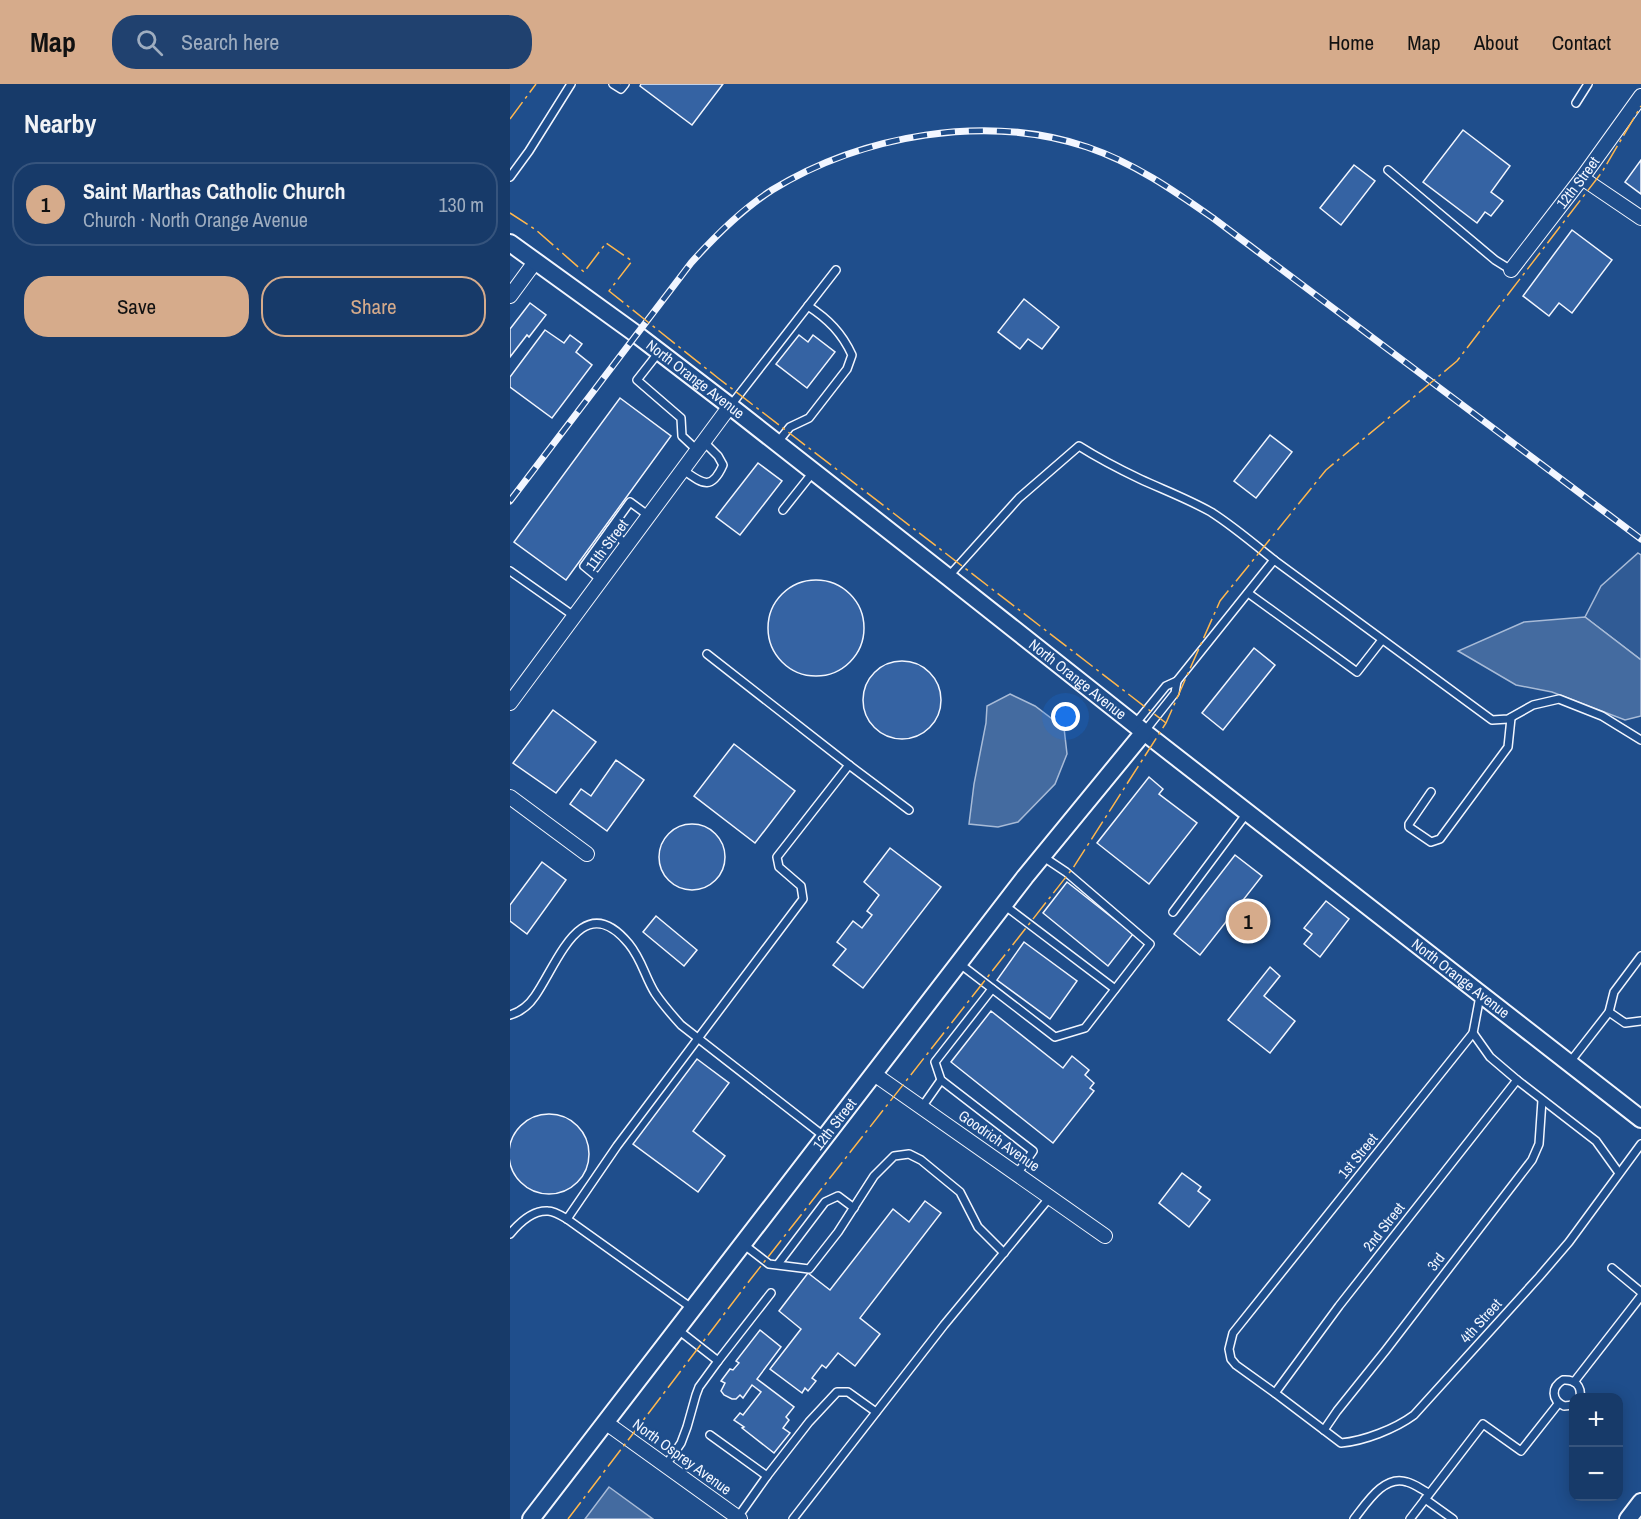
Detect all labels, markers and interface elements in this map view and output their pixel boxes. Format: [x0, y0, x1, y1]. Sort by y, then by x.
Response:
search box [112, 15, 532, 69]
text: Map [30, 23, 76, 61]
icon: search [133, 26, 166, 59]
text: Search here [181, 27, 279, 57]
text: Home [1328, 28, 1374, 57]
text: Map [1407, 28, 1441, 57]
text: About [1474, 28, 1519, 57]
text: Contact [1552, 28, 1611, 57]
text: Nearby [24, 106, 96, 141]
street label: 12th Street [1551, 152, 1604, 213]
text: Saint Marthas Catholic Church [83, 176, 346, 206]
text: 1 [41, 191, 50, 218]
text: 130 m [438, 191, 484, 218]
text: Church · North Orange Avenue [83, 206, 308, 233]
button: Save [24, 276, 249, 337]
button: Share [261, 276, 486, 337]
street label: North Orange Avenue [642, 334, 749, 424]
street label: 11th Street [580, 514, 633, 575]
street label: North Orange Avenue [1025, 634, 1131, 724]
your location [1051, 702, 1080, 731]
pin: 1 [1228, 898, 1268, 944]
street label: North Orange Avenue [1408, 933, 1514, 1023]
street label: 12th Street [808, 1093, 861, 1154]
street label: Goodrich Avenue [954, 1105, 1044, 1176]
street label: 1st Street [1333, 1128, 1383, 1183]
street label: 2nd Street [1358, 1197, 1410, 1256]
street label: 3rd [1422, 1248, 1449, 1275]
street label: 4th Street [1455, 1293, 1507, 1348]
map controls [1569, 1393, 1623, 1501]
button: + [1569, 1393, 1623, 1447]
street label: North Osprey Avenue [629, 1414, 736, 1500]
button: − [1569, 1447, 1623, 1501]

